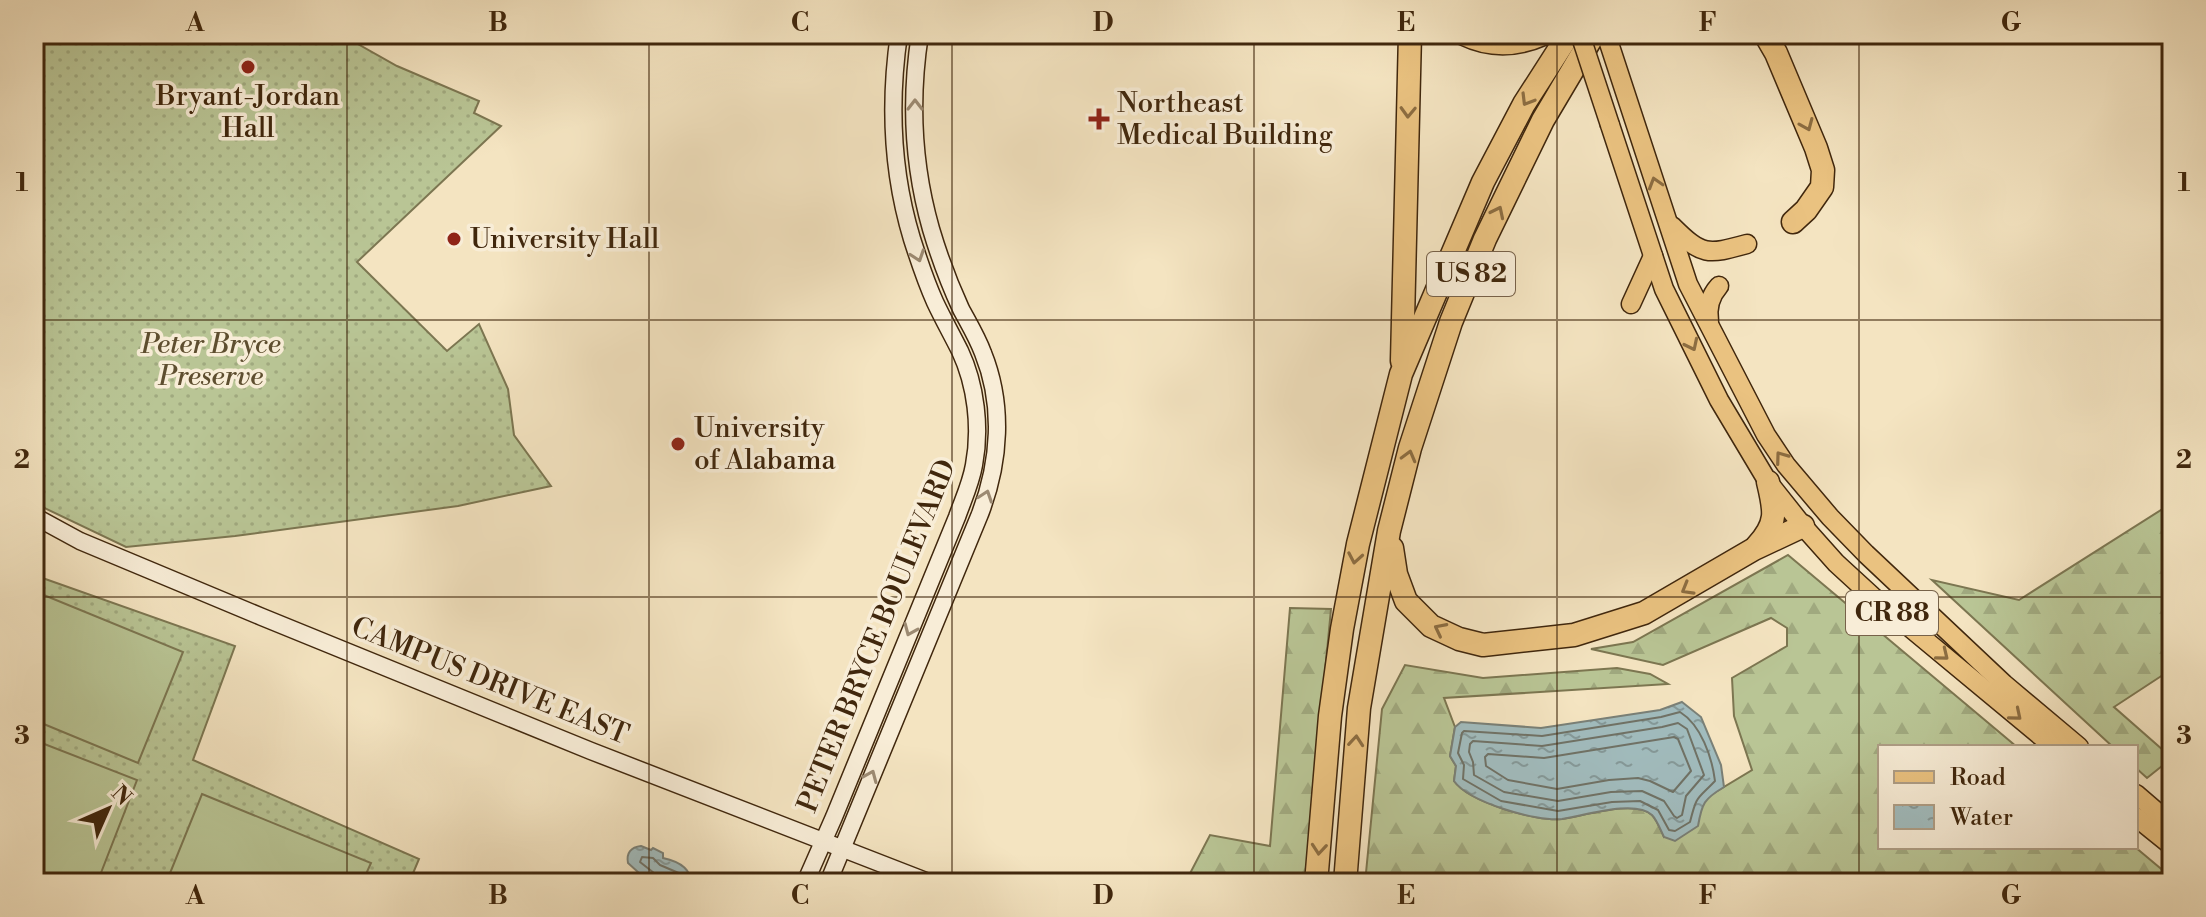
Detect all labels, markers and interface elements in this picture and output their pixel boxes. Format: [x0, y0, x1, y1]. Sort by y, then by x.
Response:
text: A [185, 7, 205, 39]
text: B [488, 7, 508, 39]
text: C [791, 7, 809, 39]
text: D [1093, 7, 1113, 39]
text: E [1397, 7, 1415, 39]
text: F [1699, 7, 1717, 39]
text: G [2001, 7, 2022, 39]
marker: Bryant-Jordan Hall [239, 58, 257, 76]
place label: Bryant-Jordan Hall [155, 79, 340, 146]
place label: Northeast Medical Building [1117, 86, 1333, 153]
one-way arrow [1521, 91, 1536, 106]
one-way arrow [906, 98, 924, 111]
one-way arrow [1400, 106, 1417, 119]
marker: Northeast Medical Building [1088, 108, 1110, 130]
one-way arrow [1797, 117, 1813, 131]
text: 1 [16, 167, 29, 199]
text: 1 [2178, 167, 2191, 199]
one-way arrow [1648, 177, 1664, 190]
one-way arrow [1488, 206, 1504, 221]
place label: University Hall [470, 222, 659, 257]
marker: University Hall [445, 230, 463, 248]
one-way arrow [909, 249, 925, 263]
road number: US 82 [1427, 252, 1515, 296]
park label: Peter Bryce Preserve [140, 327, 281, 394]
one-way arrow [1682, 336, 1697, 351]
place label: University of Alabama [694, 411, 837, 478]
marker: University of Alabama [669, 435, 687, 453]
text: 2 [14, 444, 30, 476]
text: 2 [2176, 444, 2192, 476]
one-way arrow [1399, 449, 1416, 463]
one-way arrow [1776, 451, 1791, 465]
street label: PETER BRYCE BOULEVARD [790, 454, 964, 818]
one-way arrow [977, 490, 993, 504]
one-way arrow [1348, 551, 1365, 565]
one-way arrow [1681, 579, 1695, 595]
road number: CR 88 [1846, 591, 1938, 635]
street label: CAMPUS DRIVE EAST [346, 609, 634, 753]
one-way arrow [903, 622, 919, 636]
one-way arrow [1434, 624, 1448, 639]
one-way arrow [1934, 645, 1949, 659]
one-way arrow [2007, 705, 2021, 720]
text: 3 [14, 720, 30, 752]
text: 3 [2176, 720, 2192, 752]
one-way arrow [1347, 734, 1364, 747]
legend [1878, 745, 2138, 849]
text: Road [1950, 763, 2006, 793]
north arrow [68, 769, 148, 849]
one-way arrow [862, 770, 878, 784]
text: N [105, 780, 137, 812]
text: Water [1949, 803, 2013, 833]
one-way arrow [1311, 843, 1328, 856]
text: A [185, 880, 205, 912]
text: B [488, 880, 508, 912]
text: C [791, 880, 809, 912]
text: D [1093, 880, 1113, 912]
text: E [1397, 880, 1415, 912]
text: F [1699, 880, 1717, 912]
text: G [2001, 880, 2022, 912]

